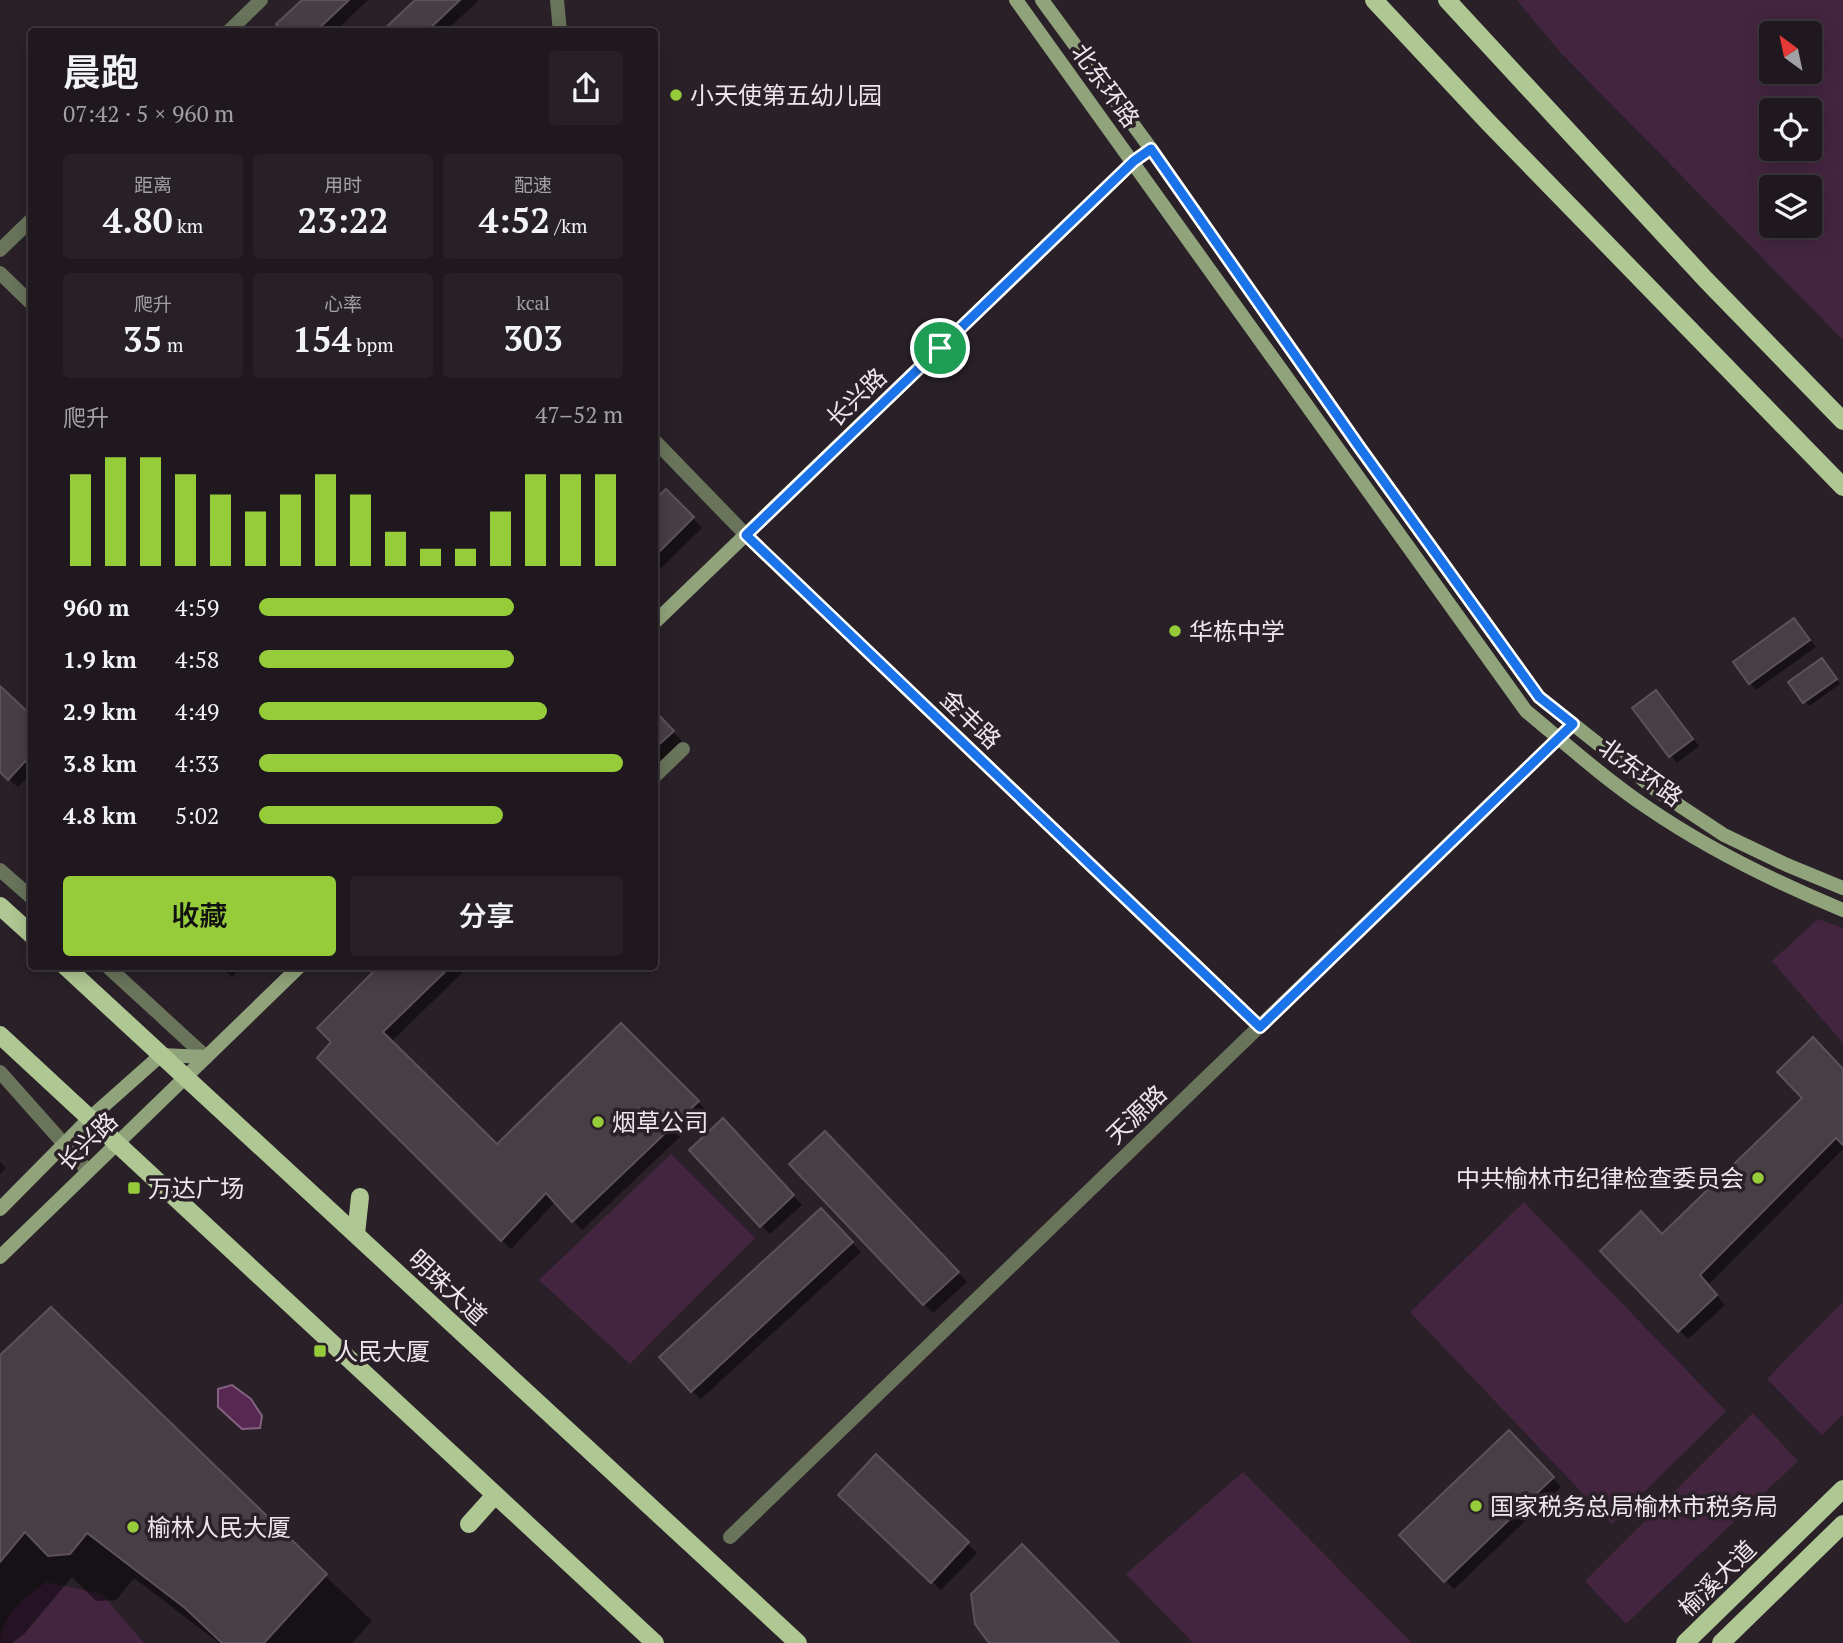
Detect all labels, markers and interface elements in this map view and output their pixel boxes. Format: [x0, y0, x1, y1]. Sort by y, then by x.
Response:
north arrow [1759, 21, 1822, 84]
map controls [1759, 21, 1822, 238]
street label: 北东环路 [1065, 37, 1147, 133]
text: 晨跑 [63, 47, 139, 97]
button: share [549, 51, 623, 125]
place label: 小天使第五幼儿园 [690, 79, 882, 111]
marker: 小天使第五幼儿园 [668, 87, 684, 103]
text: 07:42 · 5 × 960 m [63, 98, 234, 129]
button: locate [1759, 98, 1822, 161]
text: 距离 [134, 172, 172, 197]
text: 用时 [324, 172, 362, 197]
text: 配速 [514, 172, 552, 197]
button: layers [1759, 175, 1822, 238]
text: 4.80 [103, 197, 172, 243]
text: 23:22 [297, 197, 389, 243]
text: 4:52 [479, 197, 550, 243]
text: km [172, 213, 203, 238]
text: /km [550, 213, 587, 238]
text: kcal [516, 290, 550, 315]
text: 爬升 [134, 291, 172, 316]
text: 心率 [324, 291, 362, 316]
text: 303 [503, 315, 563, 361]
text: 35 [123, 316, 162, 362]
text: 154 [292, 316, 352, 362]
pin [910, 318, 970, 378]
icon: arrive [921, 329, 959, 367]
text: m [162, 332, 183, 357]
text: bpm [352, 332, 394, 357]
street label: 长兴路 [819, 360, 893, 434]
text: 47–52 m [535, 399, 623, 430]
text: 爬升 [63, 402, 109, 433]
text: 960 m [63, 592, 129, 623]
text: 4:59 [175, 592, 219, 623]
place label: 华栋中学 [1189, 615, 1285, 647]
marker: 华栋中学 [1167, 623, 1183, 639]
text: 1.9 km [63, 644, 137, 675]
text: 4:58 [175, 644, 219, 675]
street label: 金丰路 [934, 682, 1008, 756]
text: 2.9 km [63, 696, 137, 727]
text: 4:49 [175, 696, 219, 727]
street label: 北东环路 [1593, 731, 1689, 813]
text: 3.8 km [63, 748, 137, 779]
text: 4:33 [175, 748, 219, 779]
text: 4.8 km [63, 800, 137, 831]
text: 5:02 [175, 800, 219, 831]
button: 收藏 [63, 876, 336, 956]
button: 分享 [350, 876, 623, 956]
street label: 天源路 [1099, 1077, 1173, 1151]
street label: 长兴路 [50, 1104, 124, 1178]
place label: 烟草公司 [612, 1106, 708, 1138]
marker: 烟草公司 [590, 1114, 606, 1130]
place label: 中共榆林市纪律检查委员会 [1456, 1162, 1744, 1194]
marker: 中共榆林市纪律检查委员会 [1750, 1170, 1766, 1186]
place label: 万达广场 [148, 1172, 244, 1204]
marker: 万达广场 [126, 1180, 142, 1196]
street label: 明珠大道 [402, 1243, 494, 1331]
place label: 人民大厦 [334, 1335, 430, 1367]
marker: 人民大厦 [312, 1343, 328, 1359]
place label: 国家税务总局榆林市税务局 [1490, 1490, 1778, 1522]
marker: 国家税务总局榆林市税务局 [1468, 1498, 1484, 1514]
place label: 榆林人民大厦 [147, 1511, 291, 1543]
marker: 榆林人民大厦 [125, 1519, 141, 1535]
street label: 榆溪大道 [1671, 1533, 1763, 1623]

